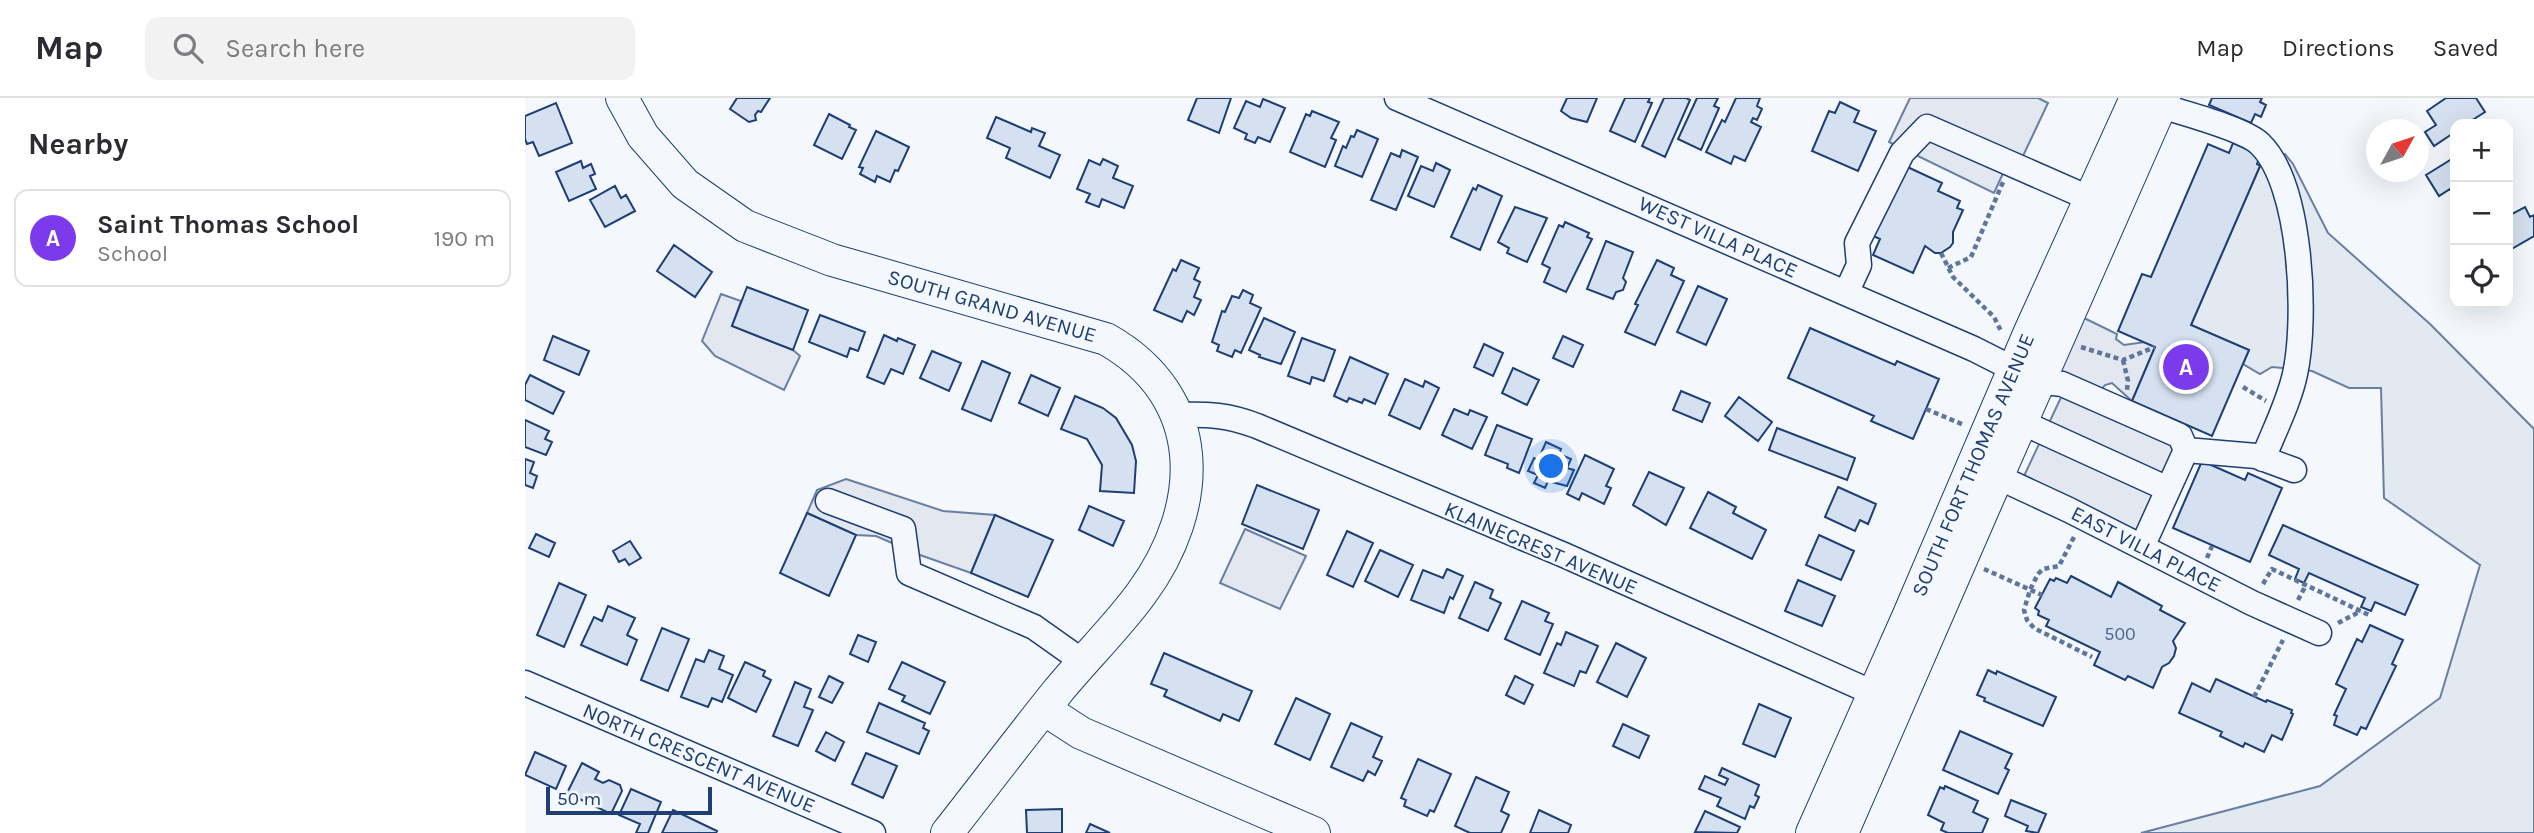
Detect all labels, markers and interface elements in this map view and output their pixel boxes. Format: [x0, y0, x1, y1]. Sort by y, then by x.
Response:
search box [145, 17, 635, 80]
text: Map [35, 29, 103, 67]
icon: search [169, 29, 207, 67]
text: Search here [225, 33, 365, 64]
text: Map [2196, 34, 2244, 62]
text: Directions [2282, 34, 2395, 62]
text: Saved [2433, 34, 2499, 62]
north arrow [2366, 119, 2429, 182]
map controls [2450, 119, 2513, 308]
button: + [2450, 119, 2513, 182]
text: Nearby [28, 126, 128, 162]
button: − [2450, 182, 2513, 245]
street label: WEST VILLA PLACE [1635, 191, 1801, 283]
text: Saint Thomas School [97, 209, 359, 240]
text: A [46, 225, 60, 252]
text: 190 m [433, 225, 495, 252]
text: School [97, 240, 168, 267]
button: locate [2450, 245, 2513, 308]
street label: SOUTH GRAND AVENUE [885, 265, 1099, 347]
street label: SOUTH FORT THOMAS AVENUE [1907, 330, 2039, 600]
pin: A [2163, 341, 2209, 393]
your location [1534, 449, 1568, 483]
street label: KLAINECREST AVENUE [1441, 496, 1641, 600]
street label: EAST VILLA PLACE [2067, 501, 2225, 597]
house number: 500 [2104, 623, 2136, 645]
street label: NORTH CRESCENT AVENUE [579, 698, 819, 818]
scale bar [546, 784, 712, 816]
text: 50 m [557, 788, 601, 810]

